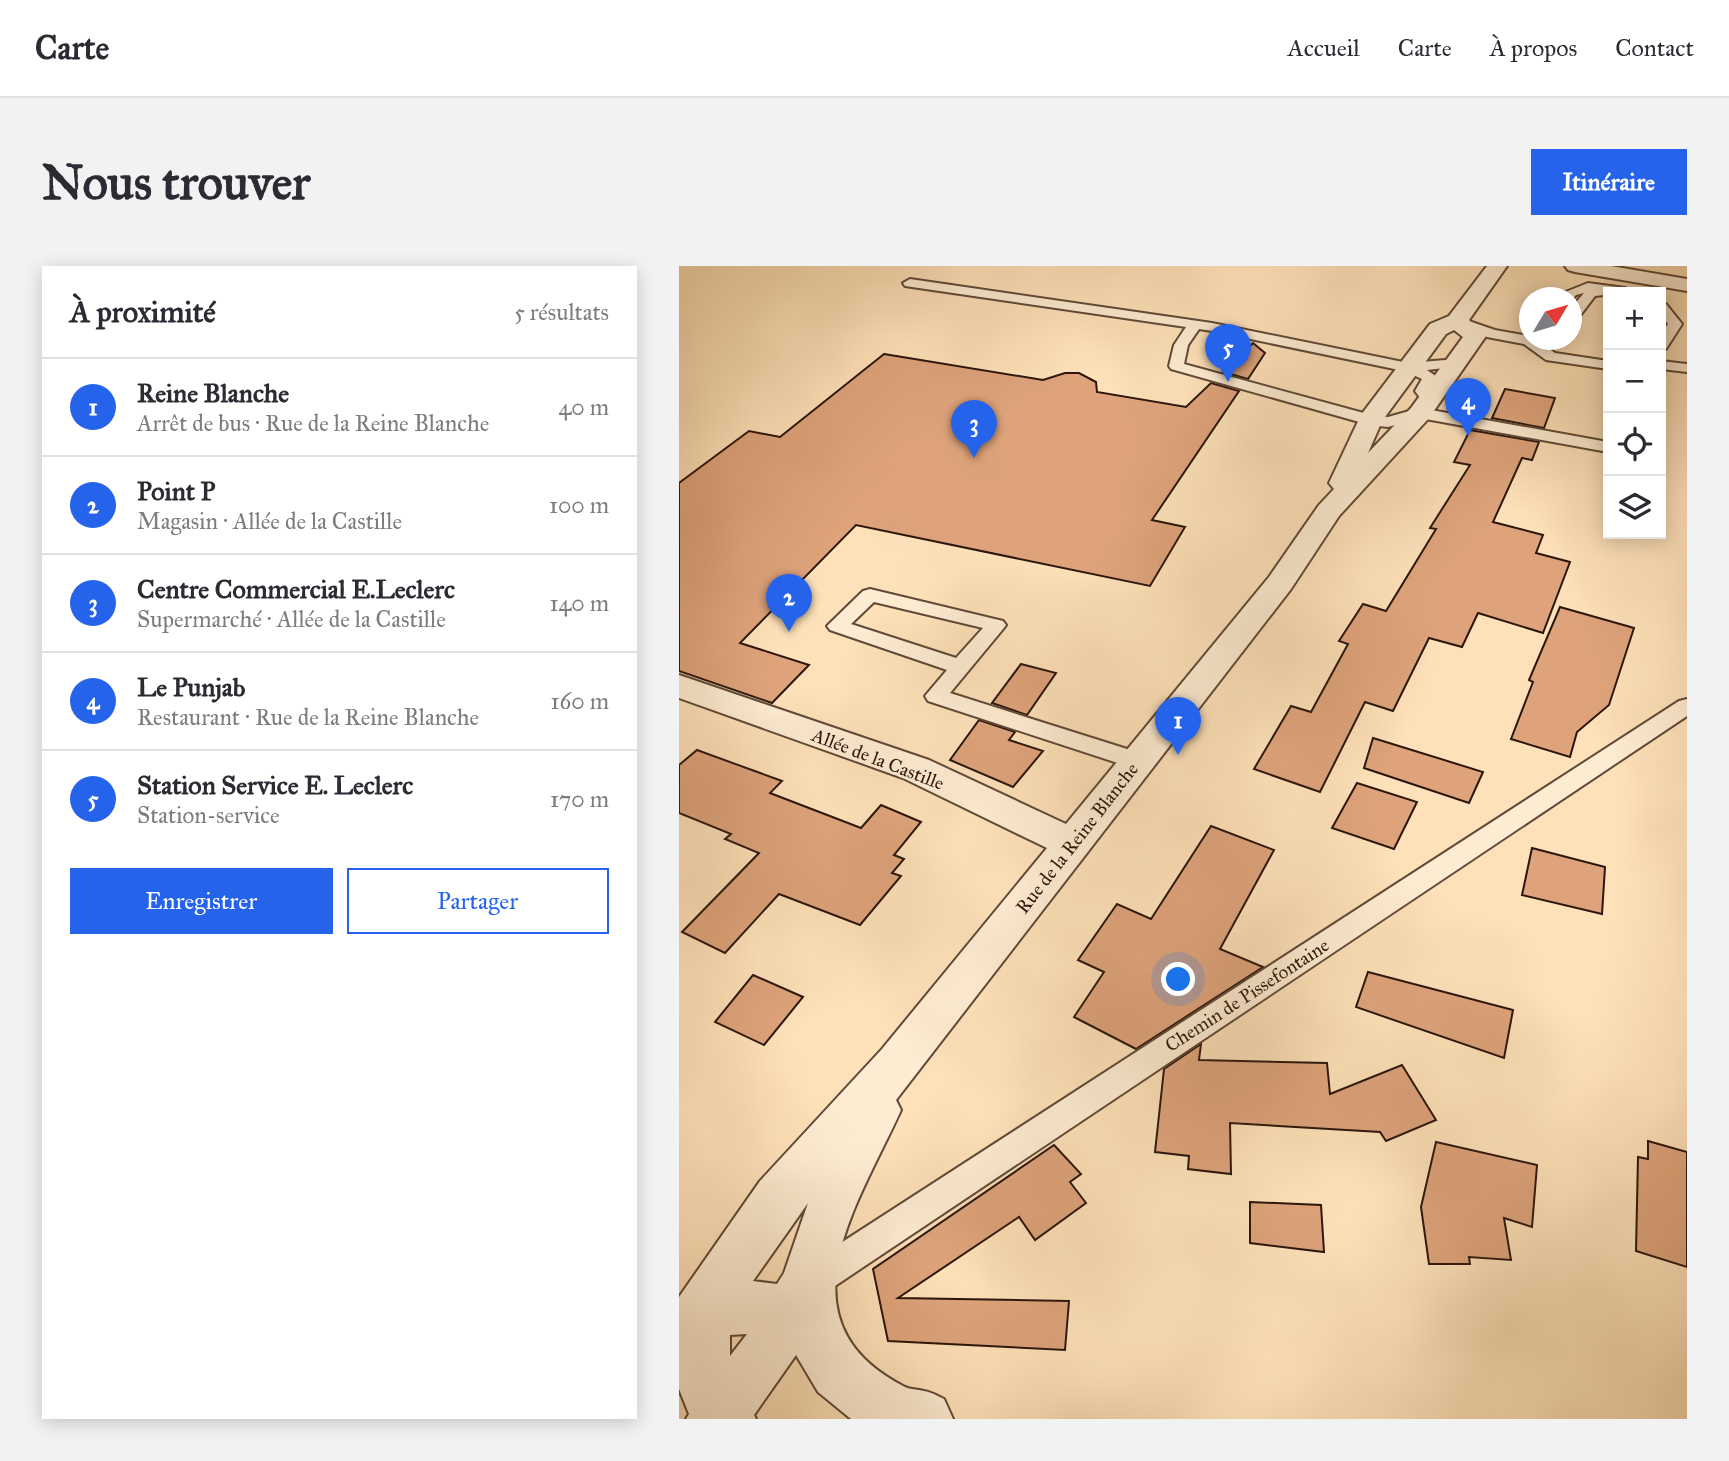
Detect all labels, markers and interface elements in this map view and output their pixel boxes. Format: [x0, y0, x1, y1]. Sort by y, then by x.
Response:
text: Carte [35, 28, 109, 68]
text: Accueil [1288, 33, 1360, 63]
text: Carte [1398, 33, 1452, 63]
text: À propos [1490, 33, 1577, 63]
text: Contact [1615, 33, 1694, 63]
button: Itinéraire [1531, 149, 1687, 215]
text: Nous trouver [42, 153, 310, 212]
north arrow [1519, 287, 1582, 350]
map controls [1603, 287, 1666, 539]
button: + [1603, 287, 1666, 350]
text: À proximité [70, 294, 216, 330]
text: 5 résultats [514, 298, 609, 326]
pin: 5 [1205, 324, 1251, 382]
button: − [1603, 350, 1666, 413]
text: Reine Blanche [137, 377, 289, 409]
pin: 4 [1445, 378, 1491, 436]
text: 1 [88, 393, 98, 421]
text: 40 m [559, 393, 609, 421]
pin: 3 [951, 400, 997, 458]
text: Arrêt de bus · Rue de la Reine Blanche [137, 409, 489, 437]
button: locate [1603, 413, 1666, 476]
text: Point P [137, 475, 215, 507]
button: layers [1603, 476, 1666, 539]
text: 2 [87, 491, 99, 519]
text: 100 m [549, 491, 609, 519]
text: Magasin · Allée de la Castille [137, 507, 402, 535]
text: Centre Commercial E.Leclerc [137, 573, 455, 605]
pin: 2 [766, 574, 812, 632]
text: 3 [88, 589, 98, 617]
text: 140 m [549, 589, 609, 617]
text: Supermarché · Allée de la Castille [137, 605, 446, 633]
text: Le Punjab [137, 671, 245, 703]
text: 4 [87, 687, 99, 715]
text: 160 m [551, 687, 609, 715]
pin: 1 [1155, 697, 1201, 755]
text: Restaurant · Rue de la Reine Blanche [137, 703, 479, 731]
street label: Allée de la Castille [808, 723, 947, 795]
street label: Rue de la Reine Blanche [1011, 758, 1143, 918]
text: Station Service E. Leclerc [137, 769, 413, 801]
text: 5 [88, 785, 98, 813]
text: 170 m [550, 785, 609, 813]
text: Station-service [137, 801, 280, 829]
button: Enregistrer [70, 868, 333, 934]
button: Partager [347, 868, 609, 934]
street label: Chemin de Pissefontaine [1161, 933, 1333, 1057]
your location [1161, 962, 1195, 996]

